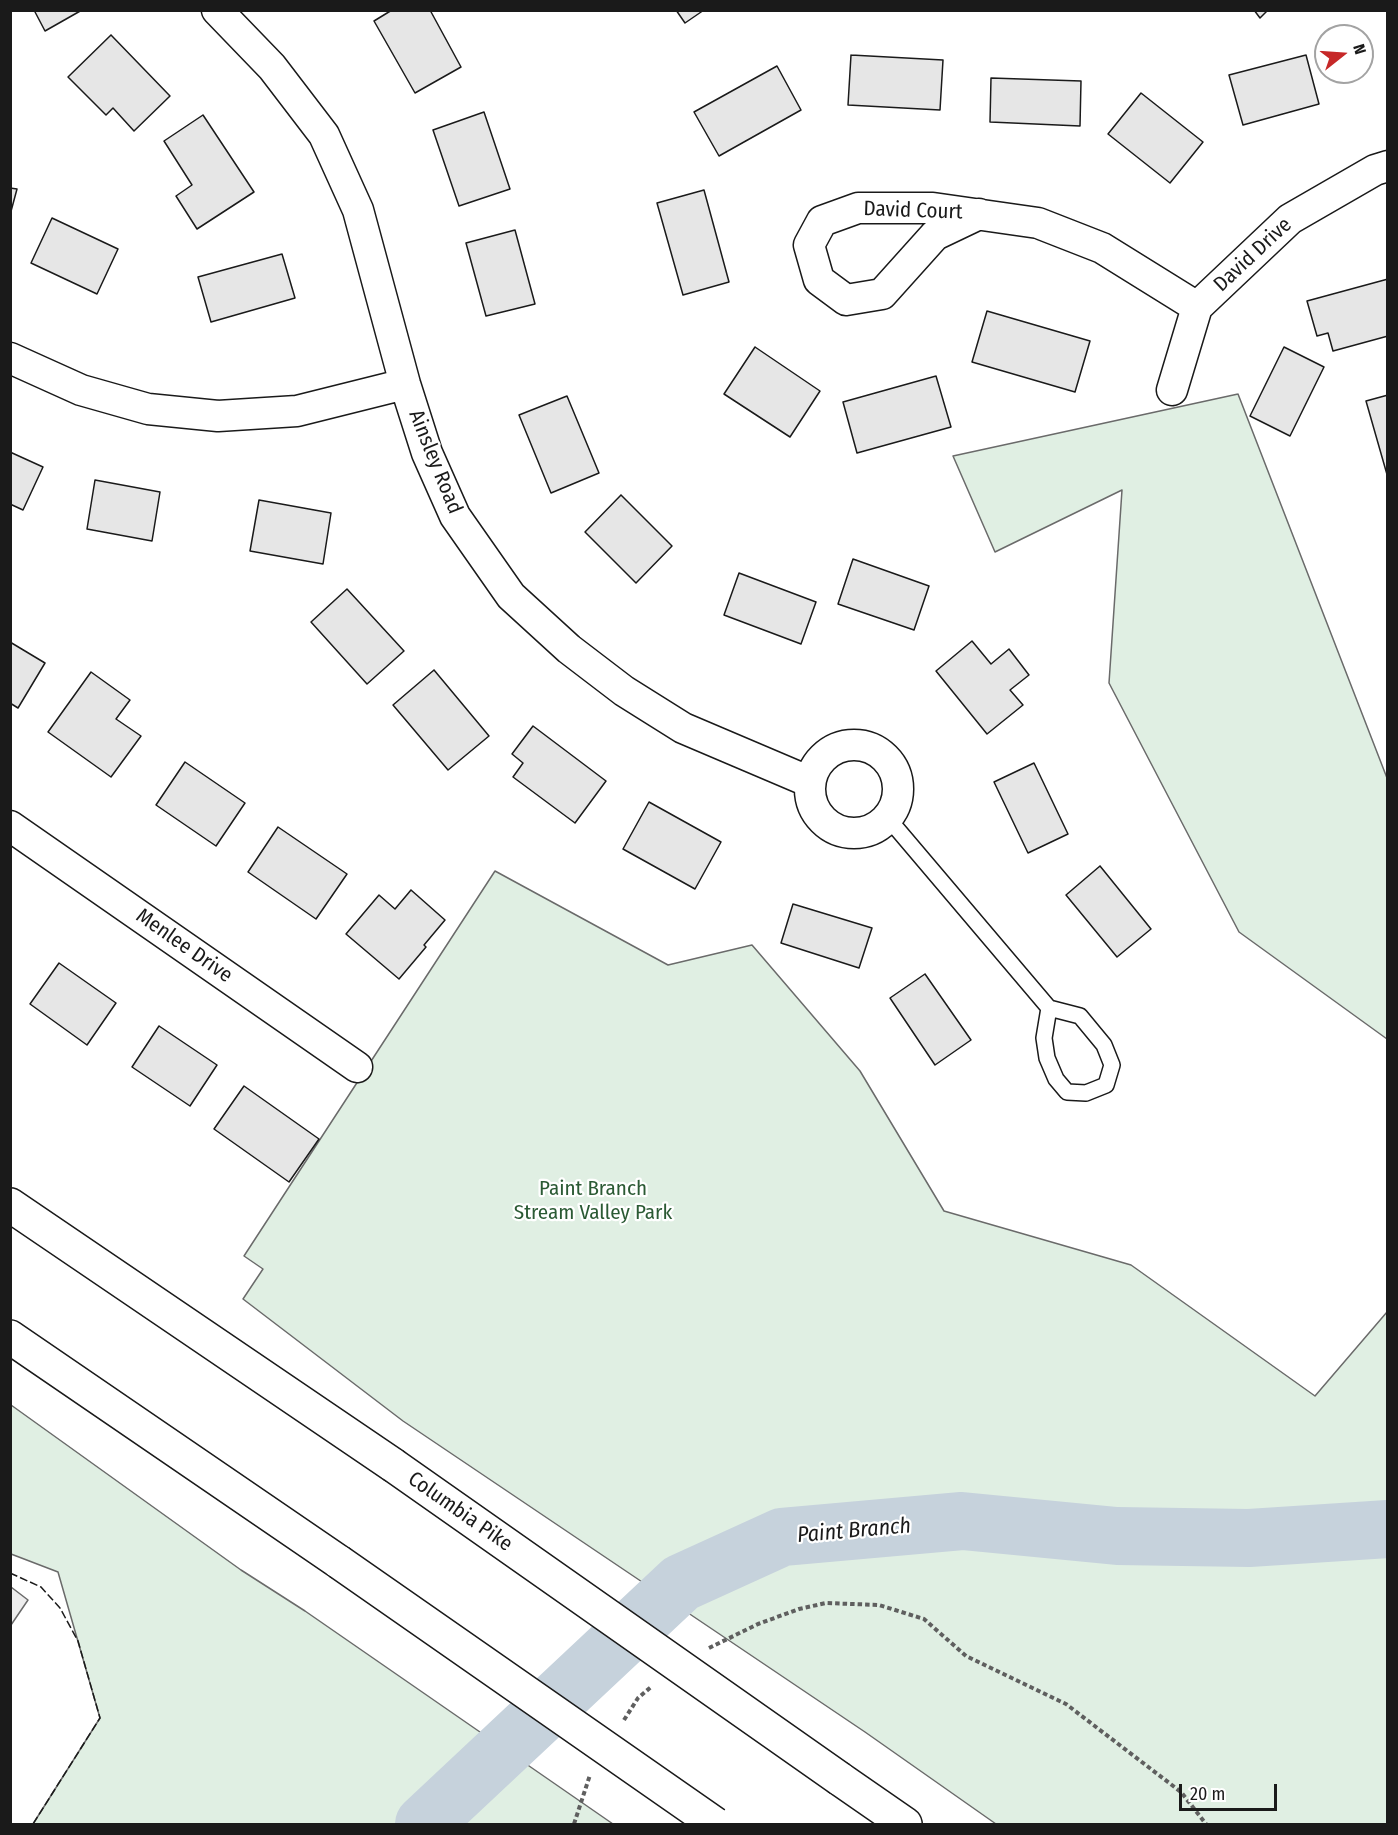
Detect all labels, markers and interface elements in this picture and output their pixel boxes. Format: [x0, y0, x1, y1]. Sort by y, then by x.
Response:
north arrow [1314, 24, 1374, 84]
text: N [1349, 42, 1370, 57]
street label: David Court [863, 197, 963, 225]
street label: David Drive [1209, 213, 1297, 297]
street label: Ainsley Road [403, 406, 467, 518]
street label: Menlee Drive [131, 904, 237, 988]
park label: Paint Branch Stream Valley Park [514, 1176, 672, 1226]
street label: Columbia Pike [403, 1467, 517, 1557]
water label: Paint Branch [796, 1513, 912, 1549]
scale bar [1182, 1772, 1280, 1810]
text: 20 m [1190, 1783, 1225, 1805]

